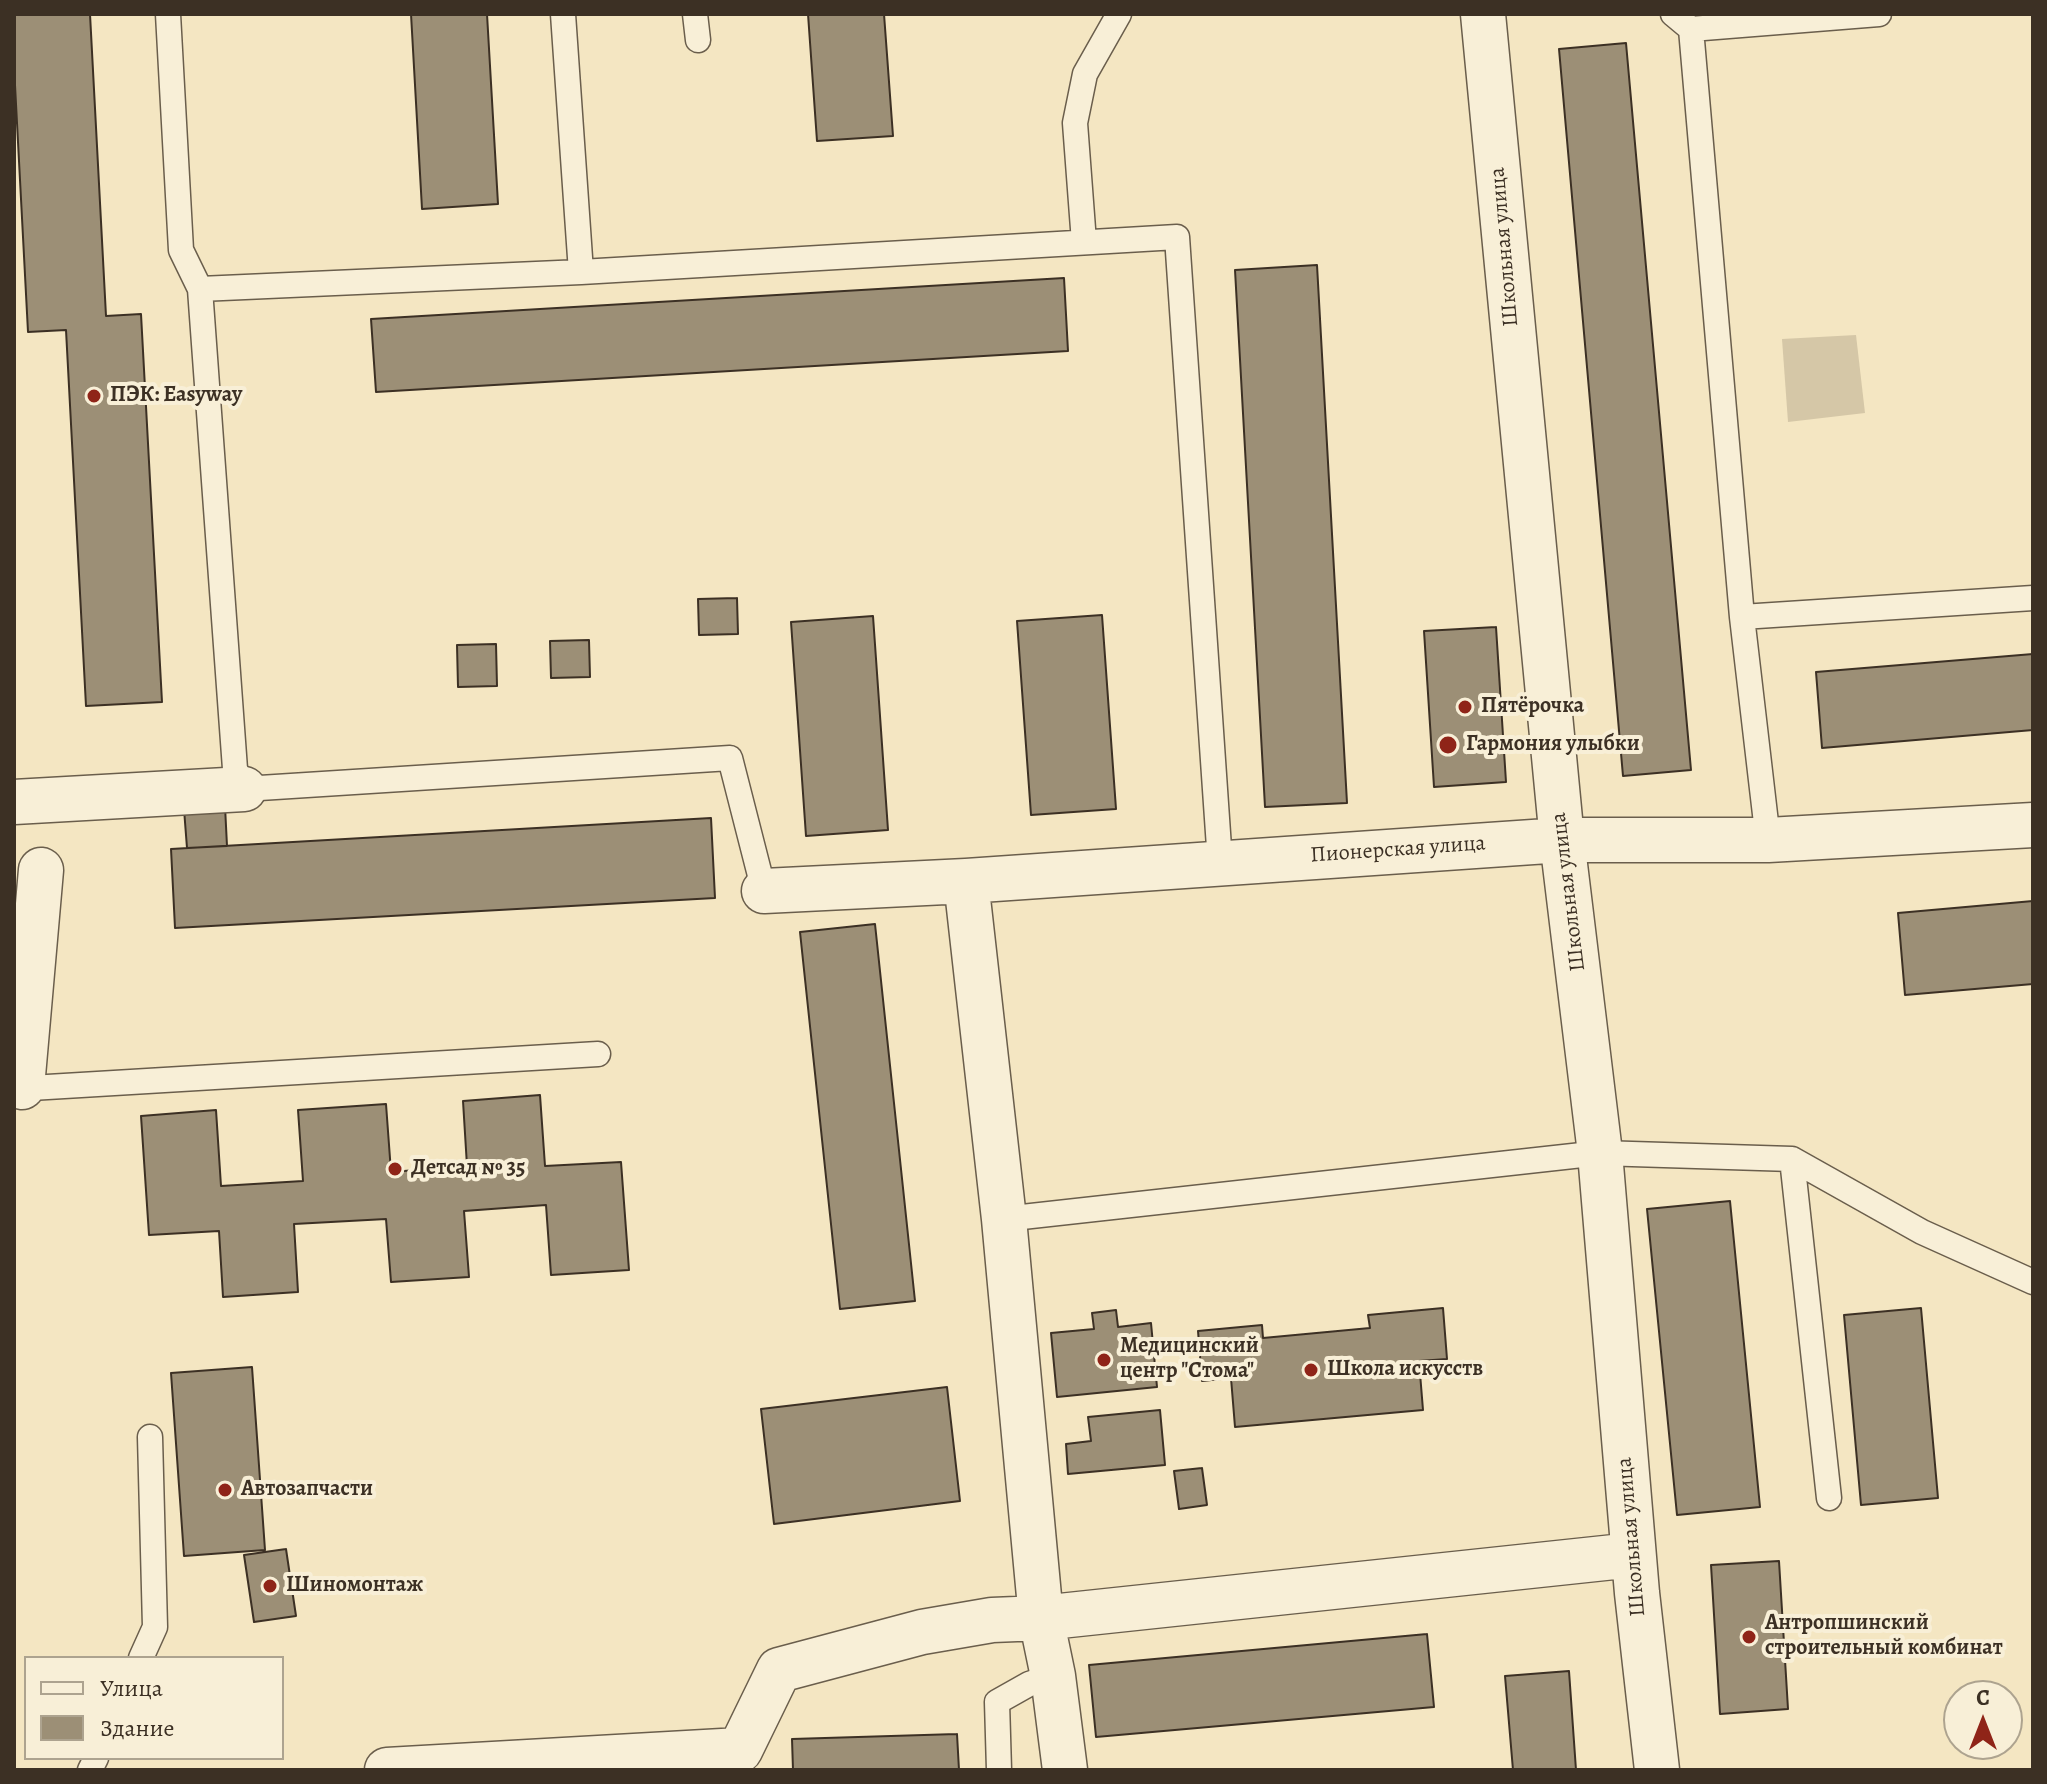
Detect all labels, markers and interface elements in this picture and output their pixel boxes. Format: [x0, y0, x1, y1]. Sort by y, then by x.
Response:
street label: Школьная улица [1485, 166, 1525, 328]
place label: ПЭК: Easyway [110, 383, 242, 409]
marker: ПЭК: Easyway [85, 387, 103, 405]
place label: Пятёрочка [1481, 694, 1584, 720]
marker: Пятёрочка [1456, 698, 1474, 716]
place label: Гармония улыбки [1466, 732, 1640, 758]
marker: Гармония улыбки [1437, 734, 1459, 756]
street label: Школьная улица [1546, 811, 1592, 973]
street label: Пионерская улица [1309, 831, 1487, 869]
place label: Детсад № 35 [411, 1156, 525, 1182]
marker: Детсад № 35 [386, 1160, 404, 1178]
place label: Медицинский центр "Стома" [1120, 1334, 1259, 1386]
marker: Медицинский центр "Стома" [1095, 1351, 1113, 1369]
place label: Школа искусств [1327, 1357, 1483, 1383]
marker: Школа искусств [1302, 1361, 1320, 1379]
street label: Школьная улица [1612, 1456, 1652, 1618]
place label: Автозапчасти [241, 1477, 373, 1503]
marker: Автозапчасти [216, 1481, 234, 1499]
place label: Шиномонтаж [286, 1573, 423, 1599]
marker: Шиномонтаж [261, 1577, 279, 1595]
place label: Антропшинский строительный комбинат [1765, 1611, 2003, 1662]
marker: Антропшинский строительный комбинат [1740, 1628, 1758, 1646]
legend [24, 1656, 284, 1760]
text: Улица [100, 1672, 163, 1704]
north arrow [1943, 1680, 2023, 1760]
text: С [1976, 1683, 1990, 1713]
text: Здание [100, 1712, 175, 1744]

